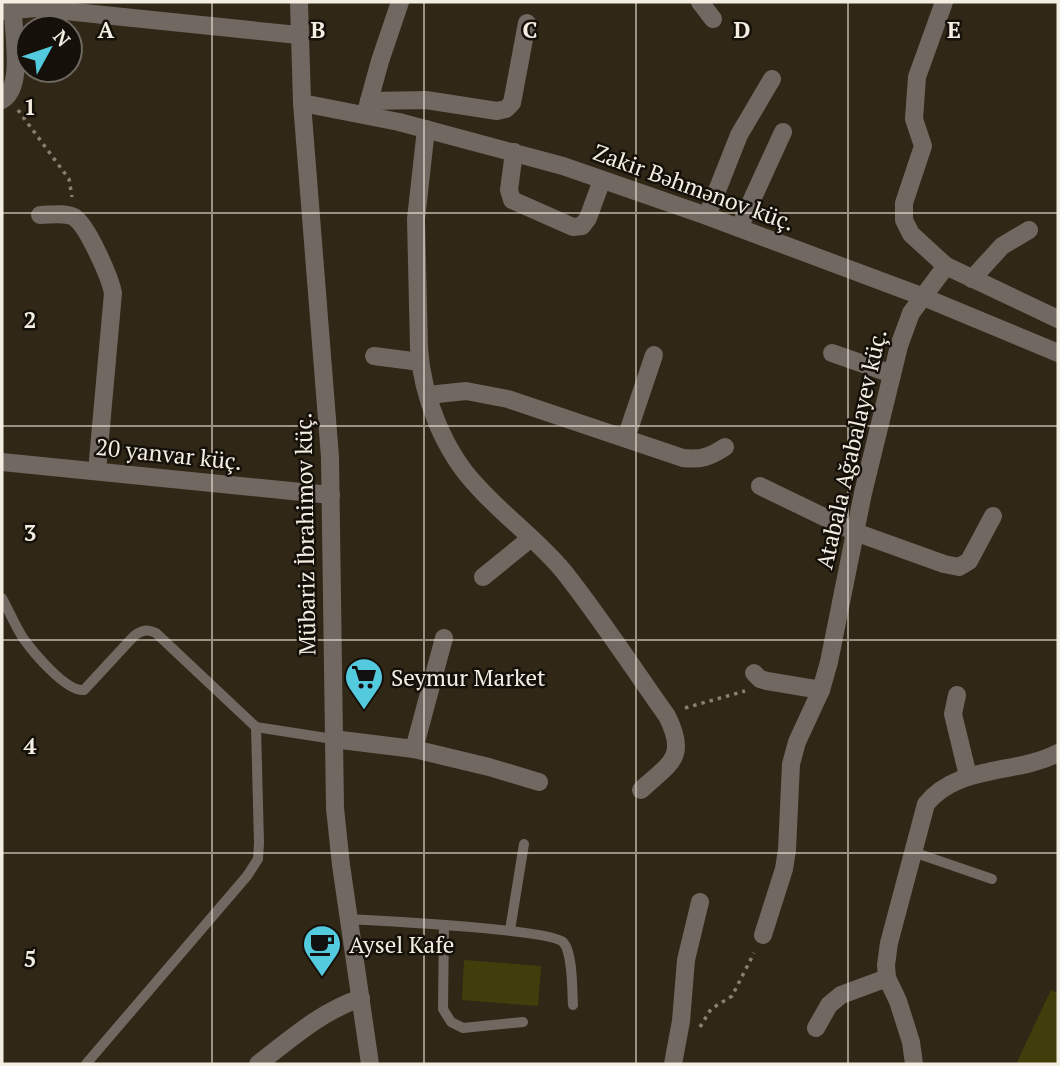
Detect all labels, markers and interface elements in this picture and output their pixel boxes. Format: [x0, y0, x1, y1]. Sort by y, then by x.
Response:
north arrow [14, 14, 84, 84]
text: A [98, 14, 115, 45]
text: B [311, 14, 326, 45]
text: C [523, 14, 538, 45]
text: D [734, 14, 751, 45]
text: E [947, 14, 961, 45]
text: N [48, 24, 77, 52]
text: 1 [24, 91, 37, 122]
street label: Zakir Bəhmənov küç. [589, 136, 799, 238]
text: 2 [24, 304, 37, 335]
street label: Atabala Ağabalayev küç. [808, 326, 894, 572]
street label: Mübariz İbrahimov küç. [287, 412, 323, 656]
street label: 20 yanvar küç. [94, 431, 244, 477]
text: 3 [24, 517, 37, 548]
supermarket icon: Seymur Market [343, 656, 385, 711]
place label: Seymur Market [391, 662, 546, 693]
text: 4 [24, 730, 37, 761]
cafe icon: Aysel Kafe [301, 923, 343, 978]
place label: Aysel Kafe [349, 929, 454, 960]
text: 5 [24, 943, 37, 974]

